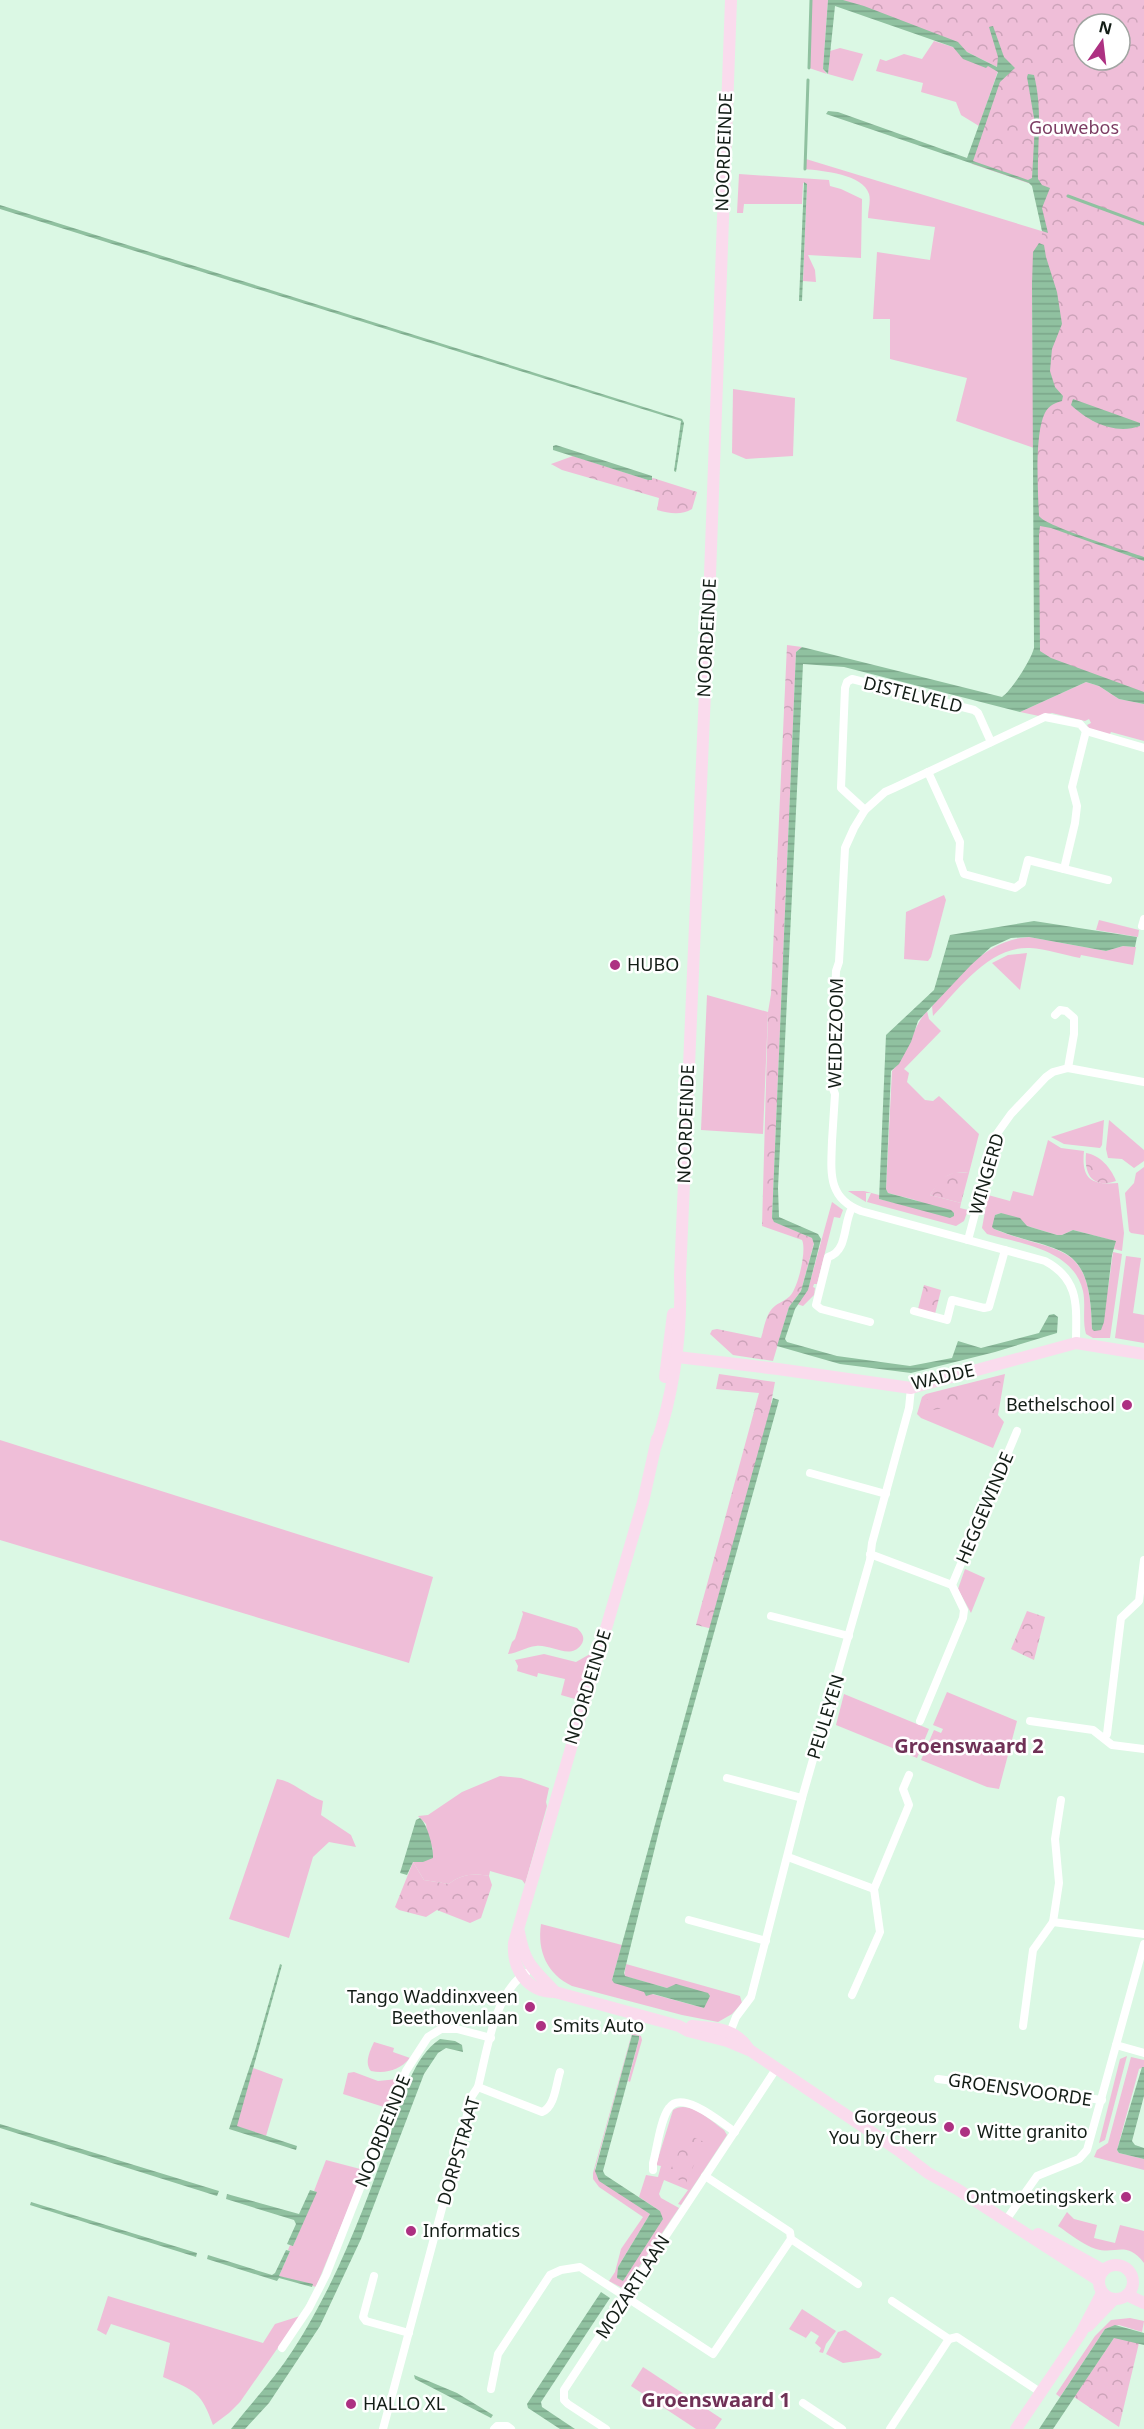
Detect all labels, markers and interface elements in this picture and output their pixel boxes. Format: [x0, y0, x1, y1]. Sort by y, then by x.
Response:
north arrow [1072, 12, 1132, 72]
text: N [1097, 15, 1115, 40]
street label: NOORDEINDE [709, 92, 737, 212]
park label: Gouwebos [1029, 115, 1119, 139]
street label: NOORDEINDE [691, 578, 721, 698]
street label: DISTELVELD [861, 670, 965, 718]
place label: HUBO [627, 952, 679, 976]
marker: HUBO [608, 958, 622, 972]
street label: WEIDEZOOM [822, 978, 848, 1088]
street label: NOORDEINDE [671, 1064, 699, 1184]
street label: WINGERD [963, 1130, 1009, 1217]
street label: WADDE [909, 1357, 977, 1395]
place label: Bethelschool [1006, 1392, 1115, 1416]
marker: Bethelschool [1120, 1398, 1134, 1412]
street label: HEGGEWINDE [950, 1448, 1018, 1567]
street label: NOORDEINDE [558, 1626, 616, 1747]
street label: PEULEYEN [801, 1671, 849, 1762]
district label: Groenswaard 2 [894, 1732, 1044, 1759]
place label: Tango Waddinxveen Beethovenlaan [347, 1984, 518, 2029]
marker: Tango Waddinxveen Beethovenlaan [523, 2000, 537, 2014]
place label: Smits Auto [553, 2013, 644, 2037]
marker: Smits Auto [534, 2019, 548, 2033]
street label: GROENSVOORDE [947, 2067, 1094, 2111]
street label: NOORDEINDE [349, 2071, 416, 2190]
street label: DORPSTRAAT [431, 2094, 485, 2208]
place label: Gorgeous You by Cherr [829, 2104, 938, 2149]
place label: Witte granito [977, 2119, 1088, 2143]
marker: Gorgeous You by Cherr [942, 2120, 956, 2134]
marker: Witte granito [958, 2125, 972, 2139]
place label: Ontmoetingskerk [966, 2184, 1114, 2208]
marker: Ontmoetingskerk [1119, 2190, 1133, 2204]
place label: Informatics [423, 2218, 520, 2242]
marker: Informatics [404, 2224, 418, 2238]
street label: MOZARTLAAN [590, 2230, 675, 2343]
district label: Groenswaard 1 [641, 2386, 791, 2413]
place label: HALLO XL [363, 2391, 445, 2415]
marker: HALLO XL [344, 2397, 358, 2411]

